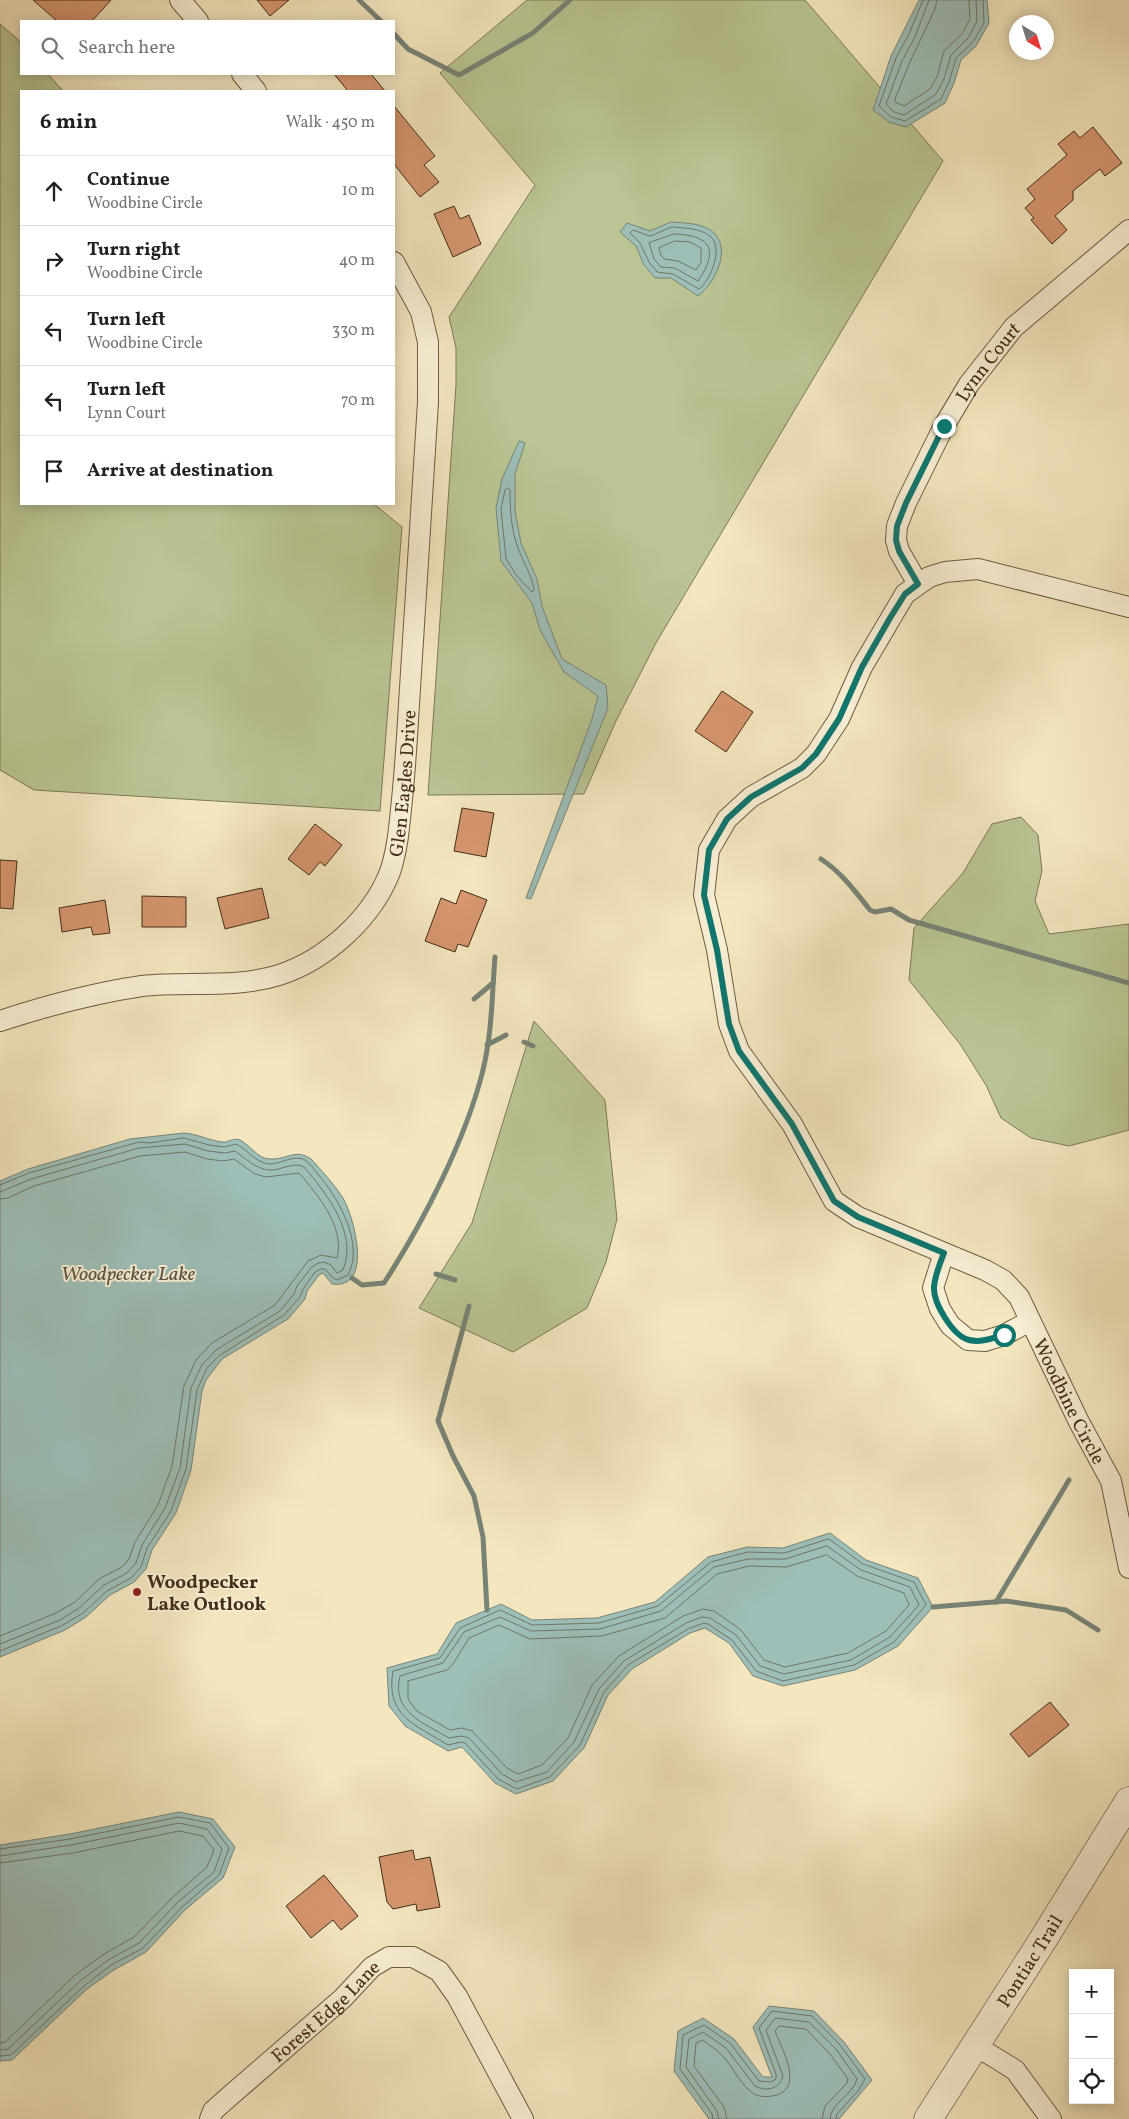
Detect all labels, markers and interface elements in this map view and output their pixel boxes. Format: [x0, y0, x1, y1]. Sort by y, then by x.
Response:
north arrow [1009, 15, 1054, 60]
search box [20, 20, 395, 75]
icon: search [38, 34, 66, 62]
text: Search here [78, 35, 175, 61]
text: 6 min [40, 108, 97, 137]
text: Walk · 450 m [286, 112, 375, 134]
text: Continue [87, 167, 170, 193]
icon: ahead [40, 177, 68, 205]
text: 10 m [342, 180, 375, 202]
text: Woodbine Circle [87, 193, 203, 215]
text: Turn right [87, 237, 180, 263]
icon: right [40, 247, 68, 275]
text: 40 m [339, 250, 375, 272]
text: Woodbine Circle [87, 263, 203, 285]
text: Turn left [87, 307, 166, 333]
street label: Lynn Court [950, 316, 1027, 407]
icon: left [40, 317, 68, 345]
text: 330 m [332, 320, 375, 342]
text: Woodbine Circle [87, 333, 203, 355]
text: Turn left [87, 377, 166, 403]
icon: left [40, 387, 68, 415]
text: 70 m [341, 390, 375, 412]
text: Lynn Court [87, 403, 166, 425]
route end [933, 415, 956, 438]
icon: arrive [40, 457, 68, 485]
text: Arrive at destination [87, 458, 273, 484]
street label: Glen Eagles Drive [384, 709, 424, 859]
water label: Woodpecker Lake [61, 1261, 196, 1289]
route start [993, 1324, 1016, 1347]
street label: Woodbine Circle [1026, 1335, 1111, 1470]
place label: Woodpecker Lake Outlook [147, 1570, 267, 1618]
marker: Woodpecker Lake Outlook [131, 1586, 143, 1598]
street label: Pontiac Trail [992, 1910, 1070, 2013]
street label: Forest Edge Lane [266, 1954, 385, 2070]
map controls [1069, 1969, 1114, 2104]
button: + [1069, 1969, 1114, 2014]
button: − [1069, 2014, 1114, 2059]
button: locate [1069, 2059, 1114, 2104]

